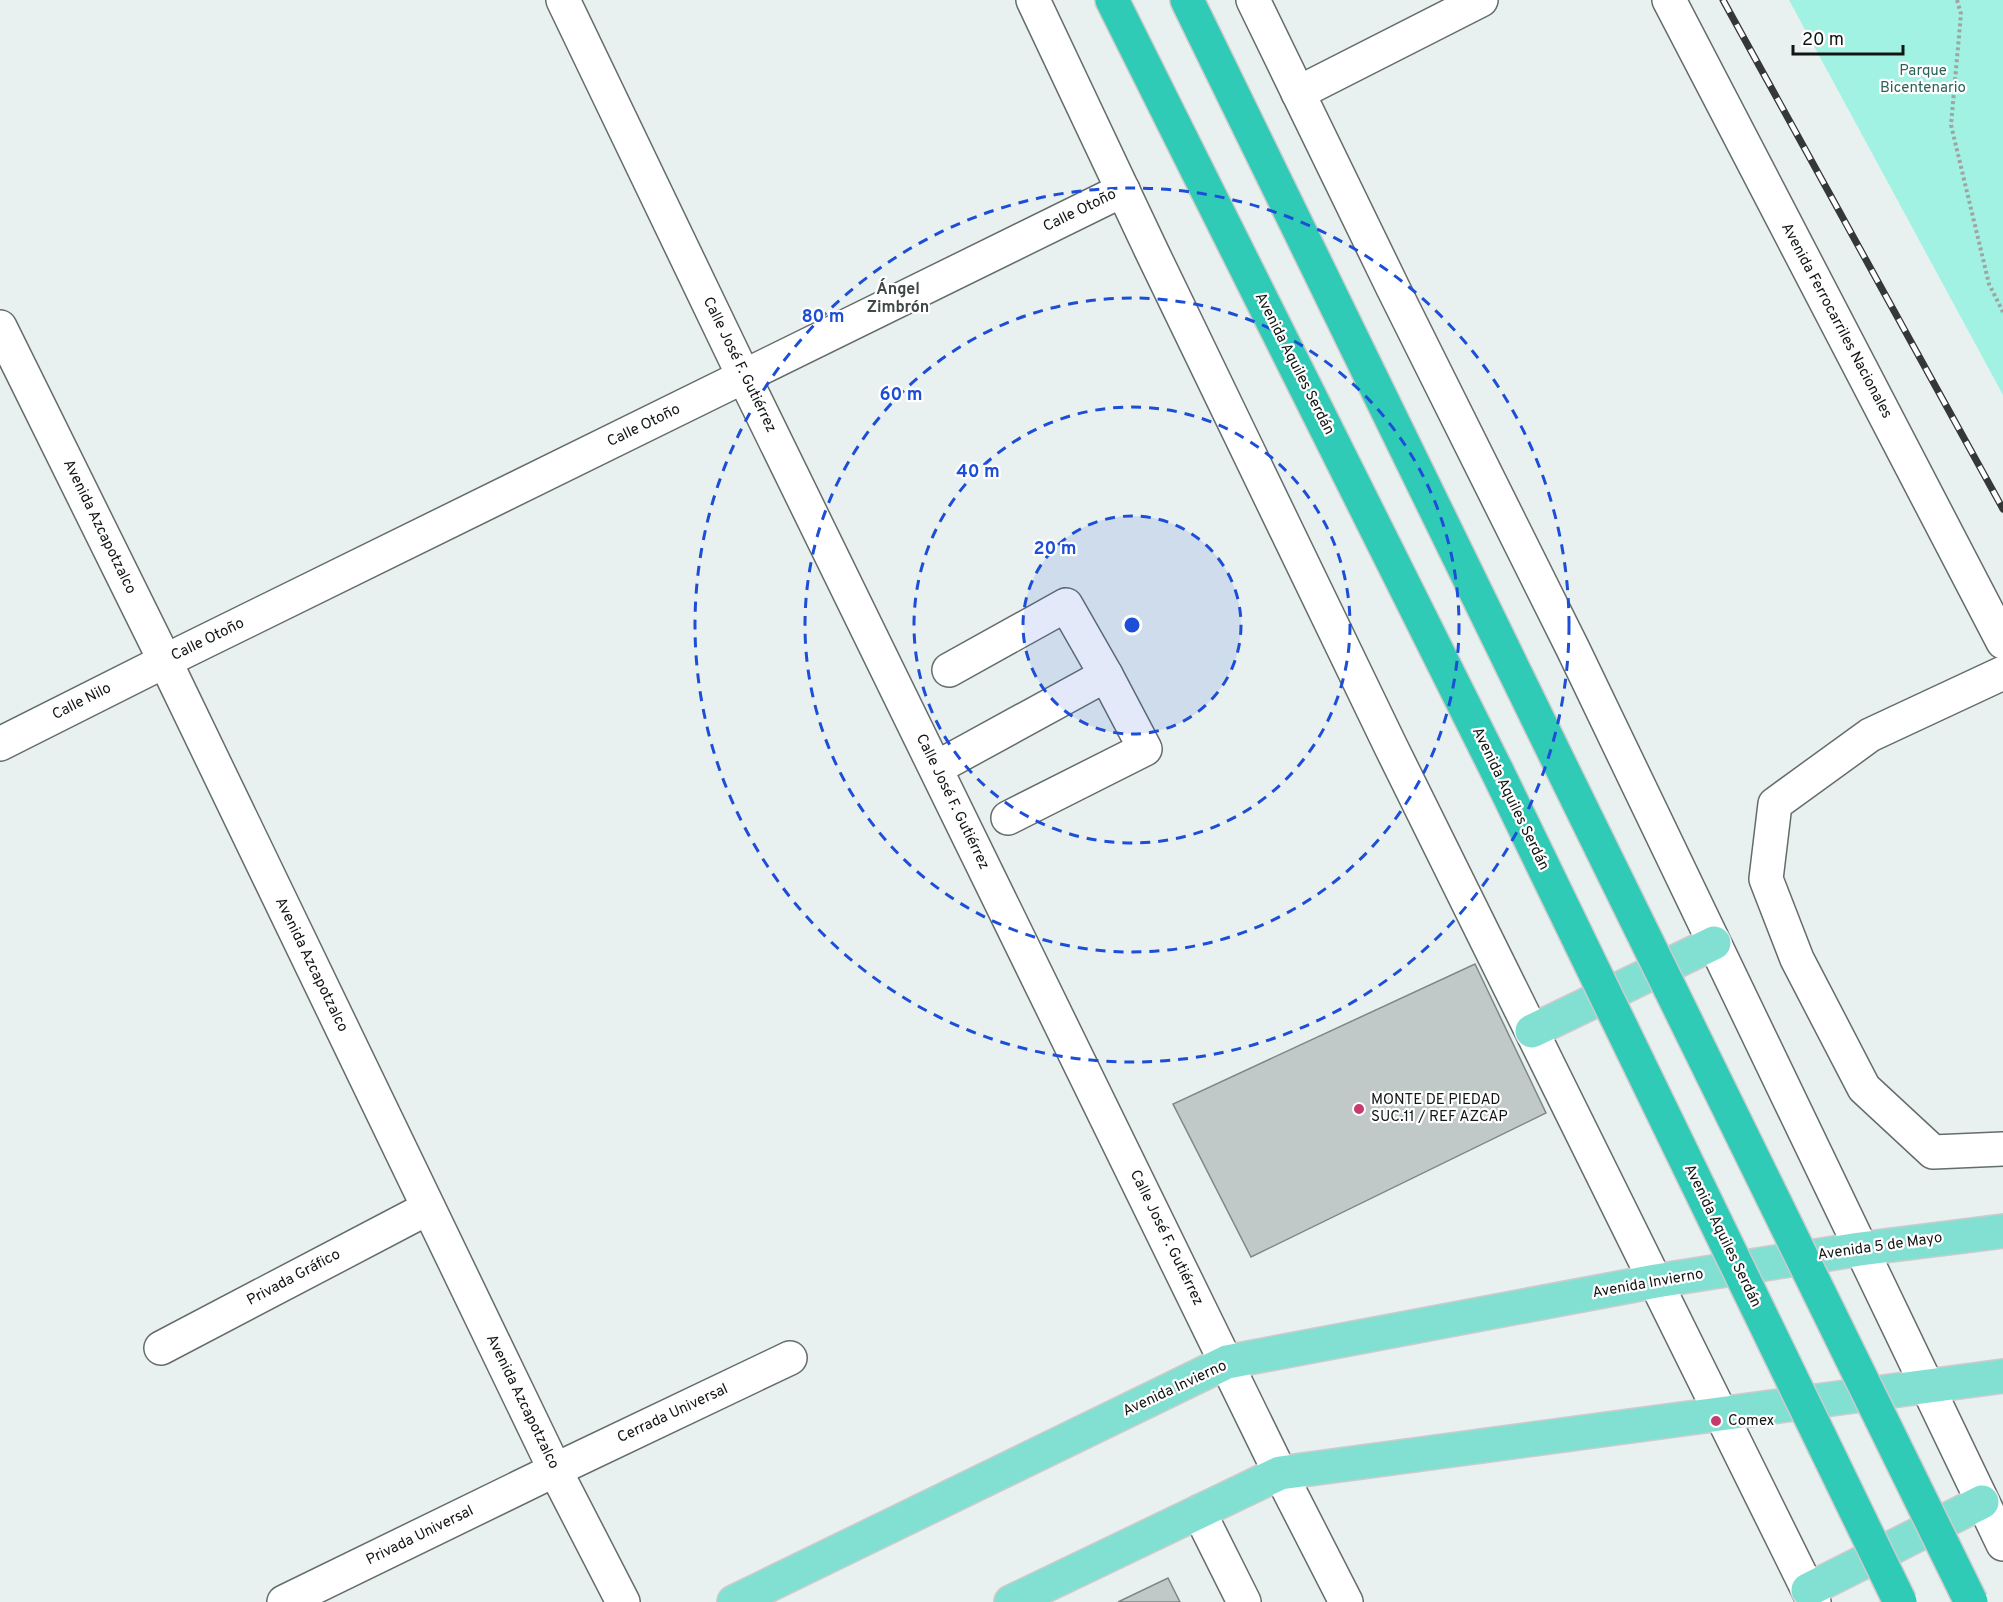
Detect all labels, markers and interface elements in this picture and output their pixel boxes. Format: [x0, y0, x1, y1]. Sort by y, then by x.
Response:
scale bar [1793, 18, 1902, 56]
text: 20 m [1802, 29, 1844, 52]
park label: Parque Bicentenario [1880, 62, 1966, 98]
street label: Calle Otoño [1040, 185, 1120, 237]
street label: Avenida Ferrocarriles Nacionales [1776, 220, 1896, 422]
district label: Ángel Zimbrón [867, 278, 929, 318]
street label: Avenida Aquiles Serdán [1250, 290, 1338, 438]
street label: Calle José F. Gutiérrez [698, 294, 780, 436]
text: 80 m [801, 306, 845, 329]
text: 60 m [879, 384, 923, 407]
street label: Calle Otoño [604, 400, 684, 452]
street label: Avenida Azcapotzalco [58, 456, 140, 598]
text: 40 m [956, 461, 1000, 484]
text: 20 m [1033, 538, 1077, 561]
street label: Calle Otoño [168, 614, 248, 666]
centre of rings [1122, 615, 1142, 635]
street label: Calle Nilo [49, 679, 115, 725]
street label: Avenida Aquiles Serdán [1467, 724, 1553, 874]
street label: Calle José F. Gutiérrez [911, 731, 993, 873]
street label: Avenida Azcapotzalco [270, 894, 352, 1036]
place label: MONTE DE PIEDAD SUC.11 / REF AZCAP [1371, 1091, 1508, 1127]
marker: MONTE DE PIEDAD SUC.11 / REF AZCAP [1352, 1102, 1366, 1116]
street label: Avenida Aquiles Serdán [1679, 1161, 1765, 1311]
street label: Calle José F. Gutiérrez [1125, 1167, 1207, 1309]
street label: Avenida 5 de Mayo [1816, 1229, 1944, 1265]
street label: Privada Gráfico [244, 1245, 344, 1311]
street label: Avenida Invierno [1591, 1265, 1705, 1303]
street label: Avenida Azcapotzalco [481, 1331, 563, 1473]
street label: Avenida Invierno [1120, 1357, 1230, 1421]
street label: Cerrada Universal [615, 1380, 731, 1448]
place label: Comex [1728, 1412, 1775, 1431]
marker: Comex [1709, 1414, 1723, 1428]
street label: Privada Universal [363, 1502, 477, 1570]

